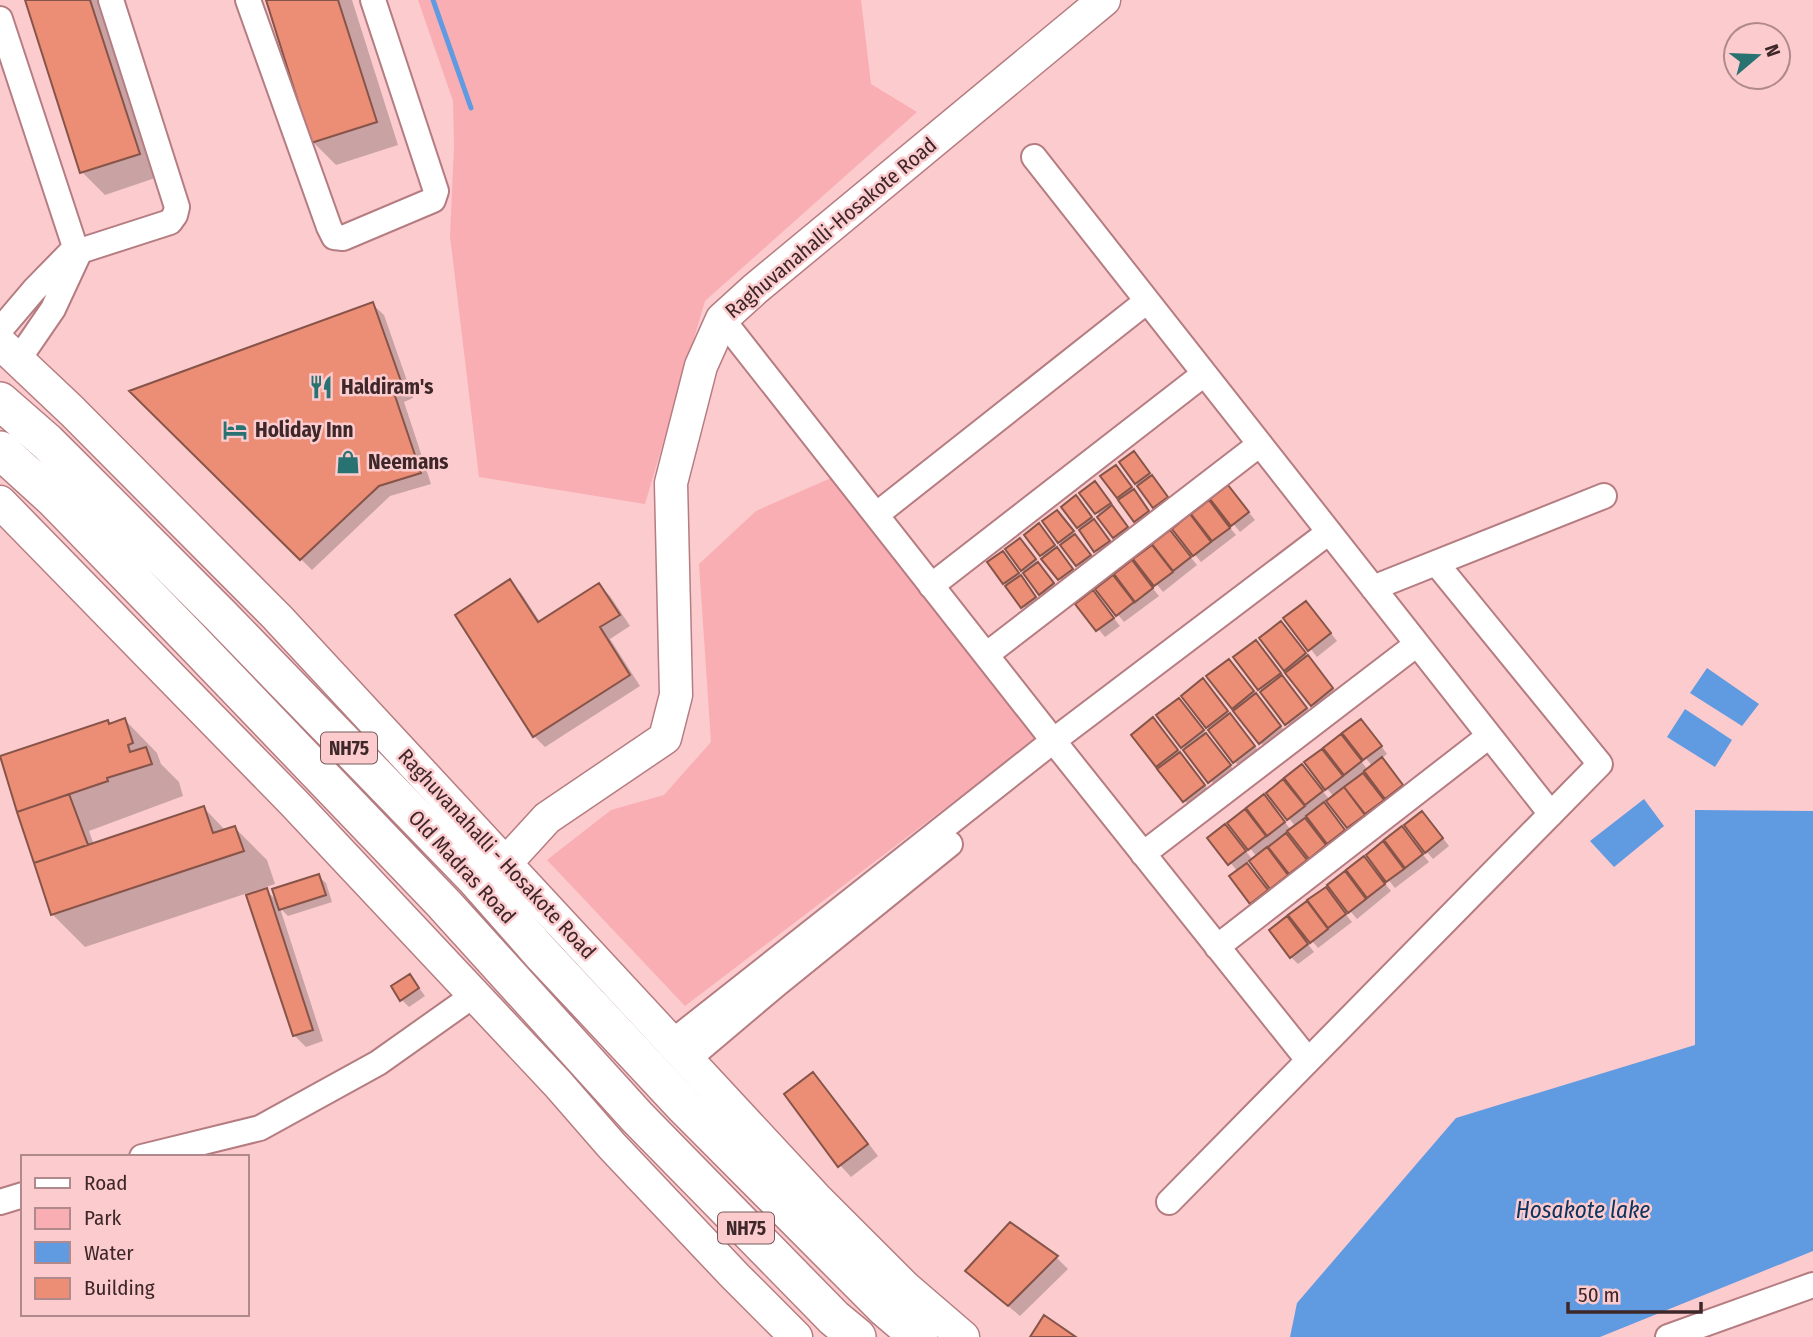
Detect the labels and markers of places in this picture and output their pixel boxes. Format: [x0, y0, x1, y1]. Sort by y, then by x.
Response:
restaurant icon: Haldiram's [307, 373, 335, 401]
place label: Haldiram's [341, 374, 433, 400]
hotel icon: Holiday Inn [221, 416, 249, 444]
place label: Holiday Inn [255, 417, 354, 443]
shop icon: Neemans [334, 448, 362, 476]
place label: Neemans [368, 449, 449, 475]

